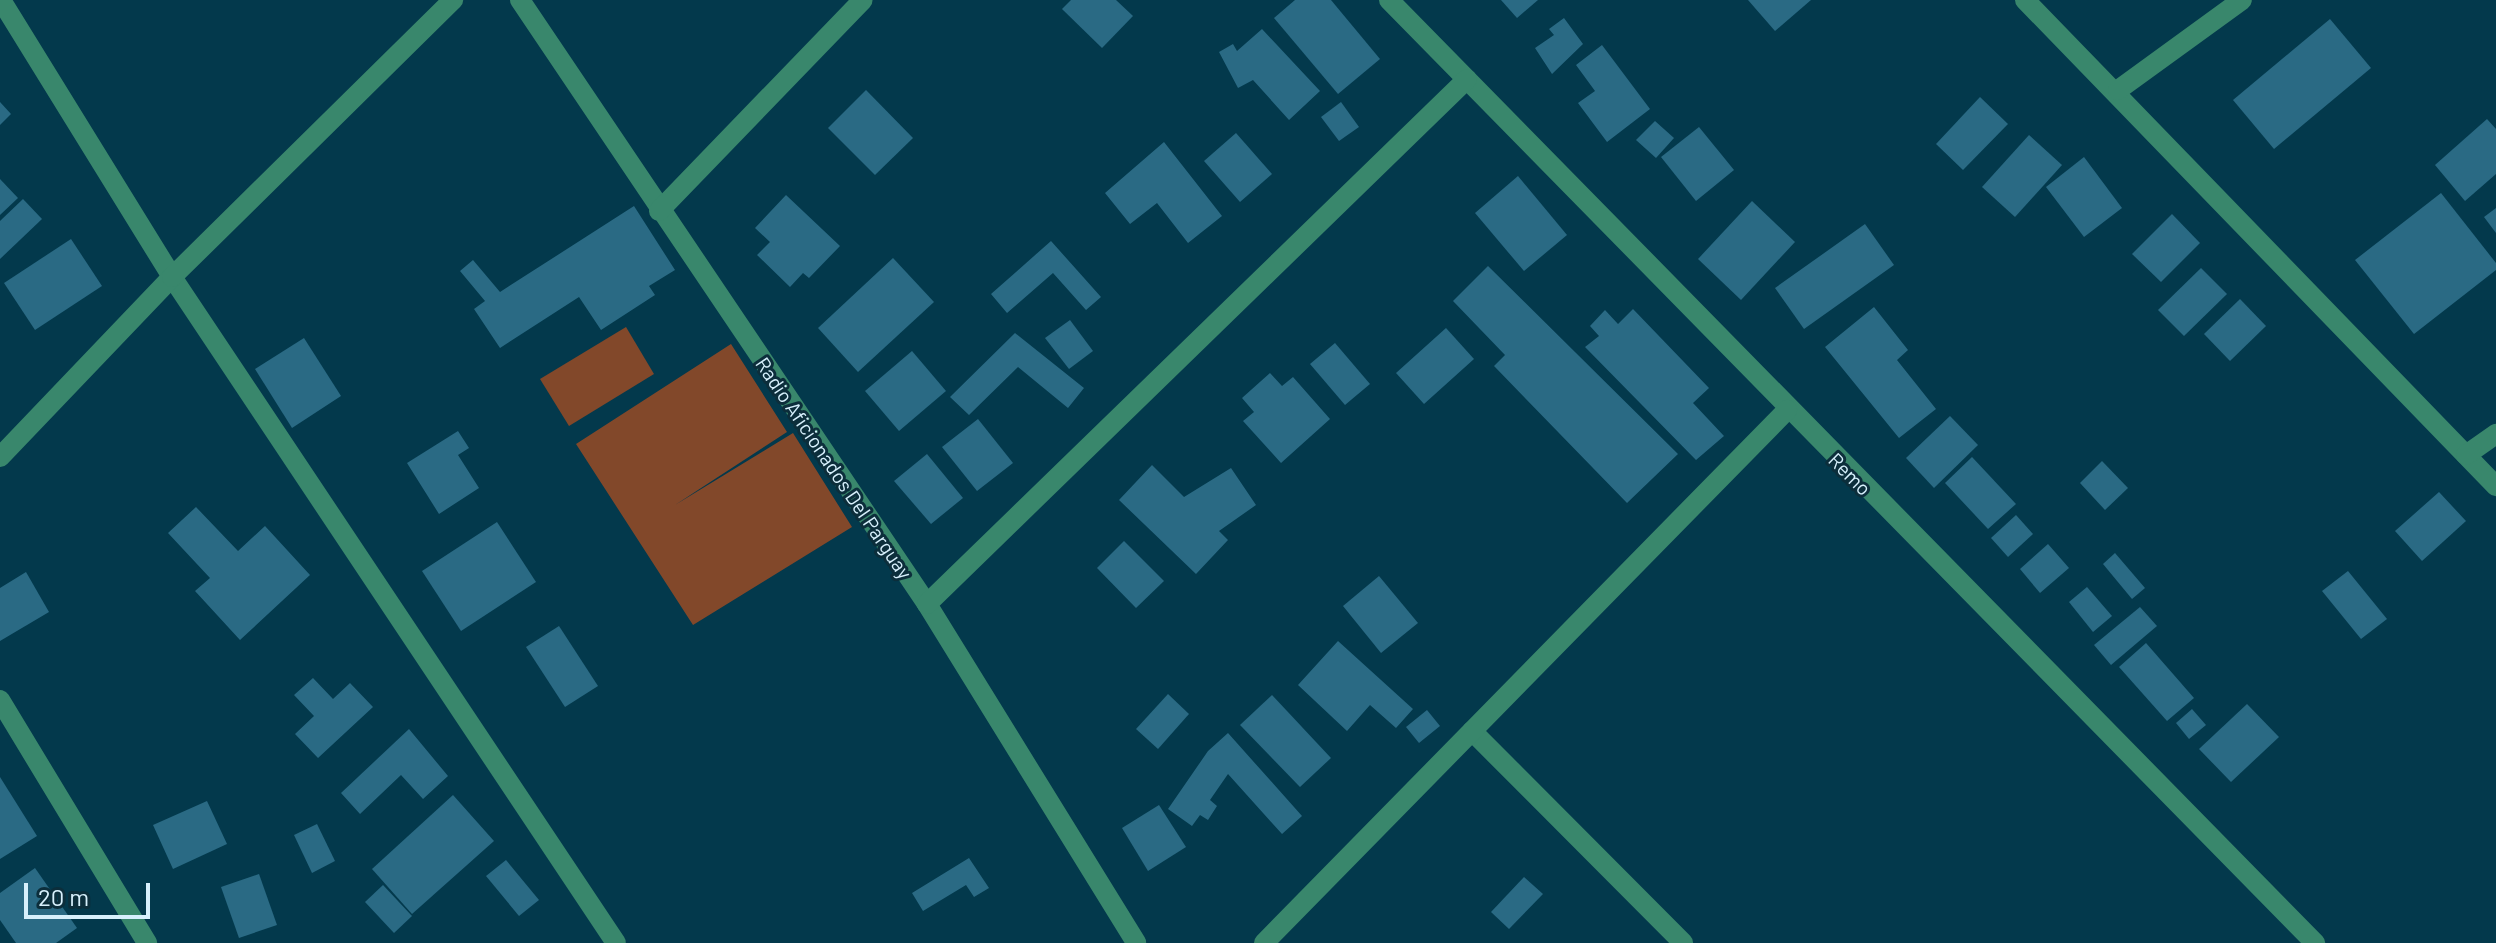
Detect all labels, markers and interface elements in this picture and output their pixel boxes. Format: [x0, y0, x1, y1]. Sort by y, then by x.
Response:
street label: Radio Aficionados Del Parguay [751, 353, 917, 583]
street label: Remo [1824, 448, 1876, 500]
scale bar [28, 867, 154, 917]
text: 20 m [38, 882, 89, 911]

